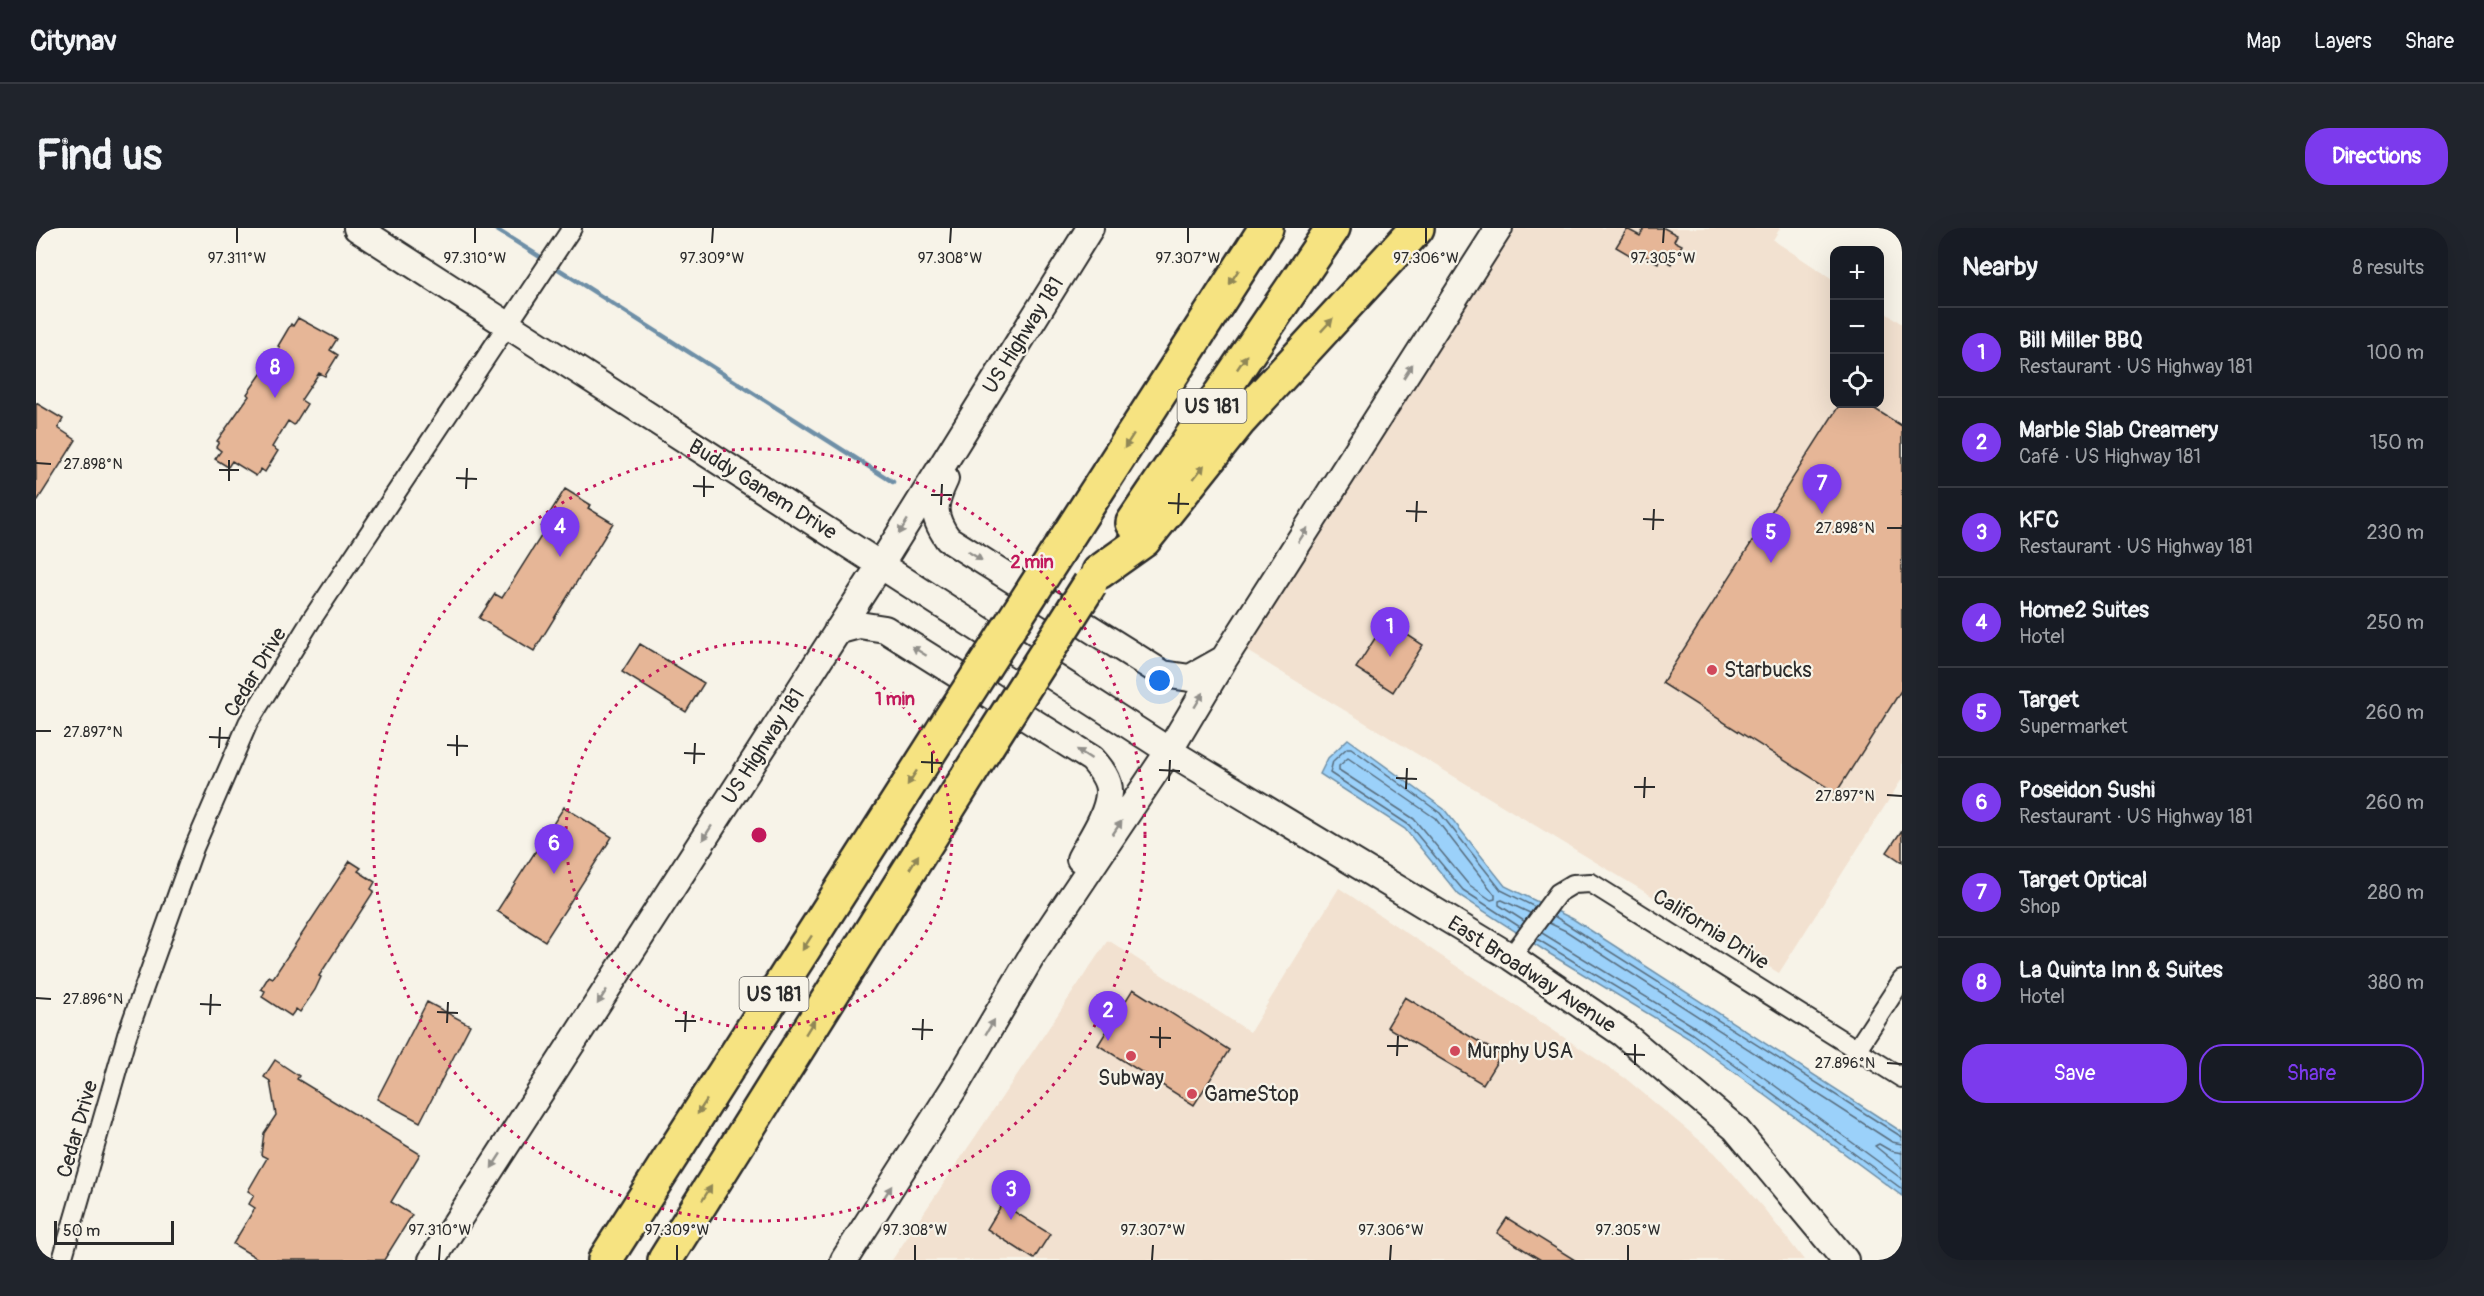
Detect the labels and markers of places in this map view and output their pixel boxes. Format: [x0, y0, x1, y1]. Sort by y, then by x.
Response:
pin: 8 [256, 348, 294, 398]
pin: 7 [1802, 464, 1842, 514]
pin: 4 [540, 508, 580, 557]
pin: 5 [1752, 514, 1790, 563]
pin: 1 [1370, 608, 1410, 657]
place label: Starbucks [1724, 657, 1812, 684]
marker: Starbucks [1705, 663, 1719, 677]
pin: 6 [534, 824, 574, 874]
centre of rings [749, 825, 769, 845]
pin: 2 [1088, 992, 1128, 1041]
place label: Murphy USA [1467, 1038, 1573, 1065]
marker: Murphy USA [1448, 1044, 1462, 1058]
marker: Subway [1124, 1049, 1138, 1063]
place label: Subway [1098, 1065, 1164, 1092]
place label: GameStop [1204, 1081, 1299, 1108]
marker: GameStop [1185, 1087, 1199, 1101]
pin: 3 [992, 1170, 1030, 1220]

